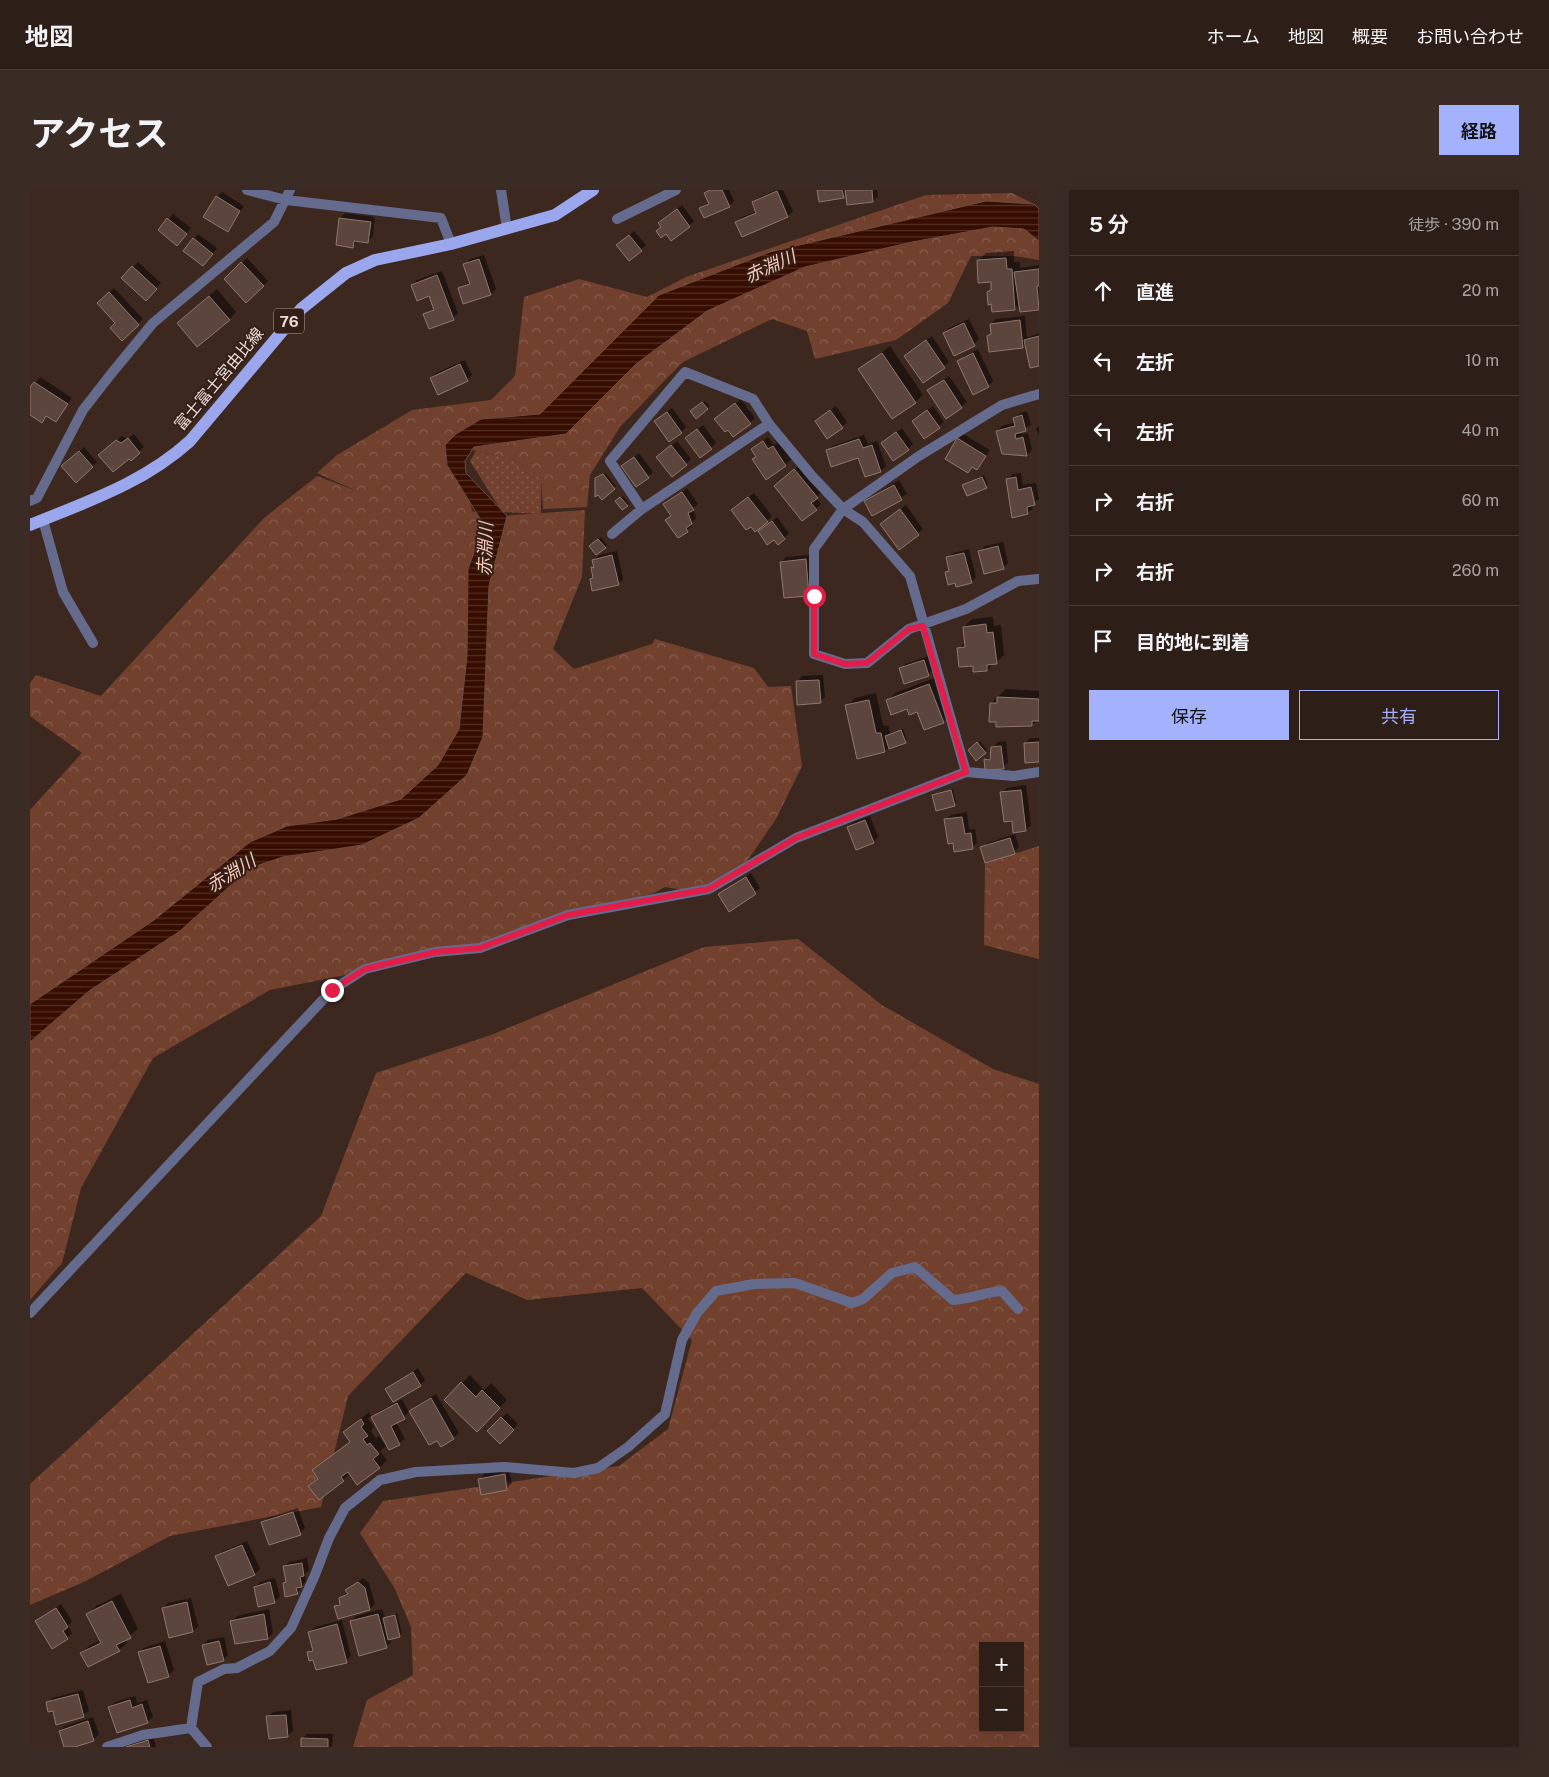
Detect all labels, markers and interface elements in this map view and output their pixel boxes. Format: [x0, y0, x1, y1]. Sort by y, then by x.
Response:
text: 地図 [25, 22, 73, 50]
text: ホーム [1207, 26, 1260, 47]
text: 地図 [1288, 26, 1324, 47]
text: 概要 [1352, 26, 1388, 47]
text: お問い合わせ [1416, 26, 1524, 47]
button: 経路 [1439, 105, 1519, 155]
text: アクセス [30, 113, 168, 154]
text: 5 分 [1089, 212, 1129, 237]
text: 徒歩 · 390 m [1408, 215, 1499, 234]
water label: 赤淵川 [741, 245, 801, 287]
icon: ahead [1089, 277, 1117, 305]
text: 直進 [1136, 281, 1174, 303]
text: 20 m [1462, 281, 1499, 300]
road number: 76 [274, 308, 304, 334]
street label: 富士富士宮由比線 [171, 324, 267, 434]
icon: left [1089, 347, 1117, 375]
text: 左折 [1136, 351, 1174, 373]
text: 10 m [1465, 351, 1499, 370]
icon: left [1089, 417, 1117, 445]
text: 左折 [1136, 421, 1174, 443]
text: 40 m [1461, 421, 1499, 440]
icon: right [1089, 487, 1117, 515]
text: 右折 [1136, 491, 1174, 513]
text: 60 m [1462, 491, 1499, 510]
water label: 赤淵川 [474, 520, 497, 576]
icon: right [1089, 557, 1117, 585]
text: 右折 [1136, 561, 1174, 583]
text: 260 m [1452, 561, 1499, 580]
route start [803, 585, 826, 608]
icon: arrive [1089, 627, 1117, 655]
text: 目的地に到着 [1136, 631, 1250, 653]
button: 保存 [1089, 690, 1289, 740]
button: 共有 [1299, 690, 1499, 740]
water label: 赤淵川 [203, 849, 261, 896]
route end [321, 979, 344, 1002]
map controls [979, 1642, 1024, 1732]
button: + [979, 1642, 1024, 1687]
button: − [979, 1687, 1024, 1732]

